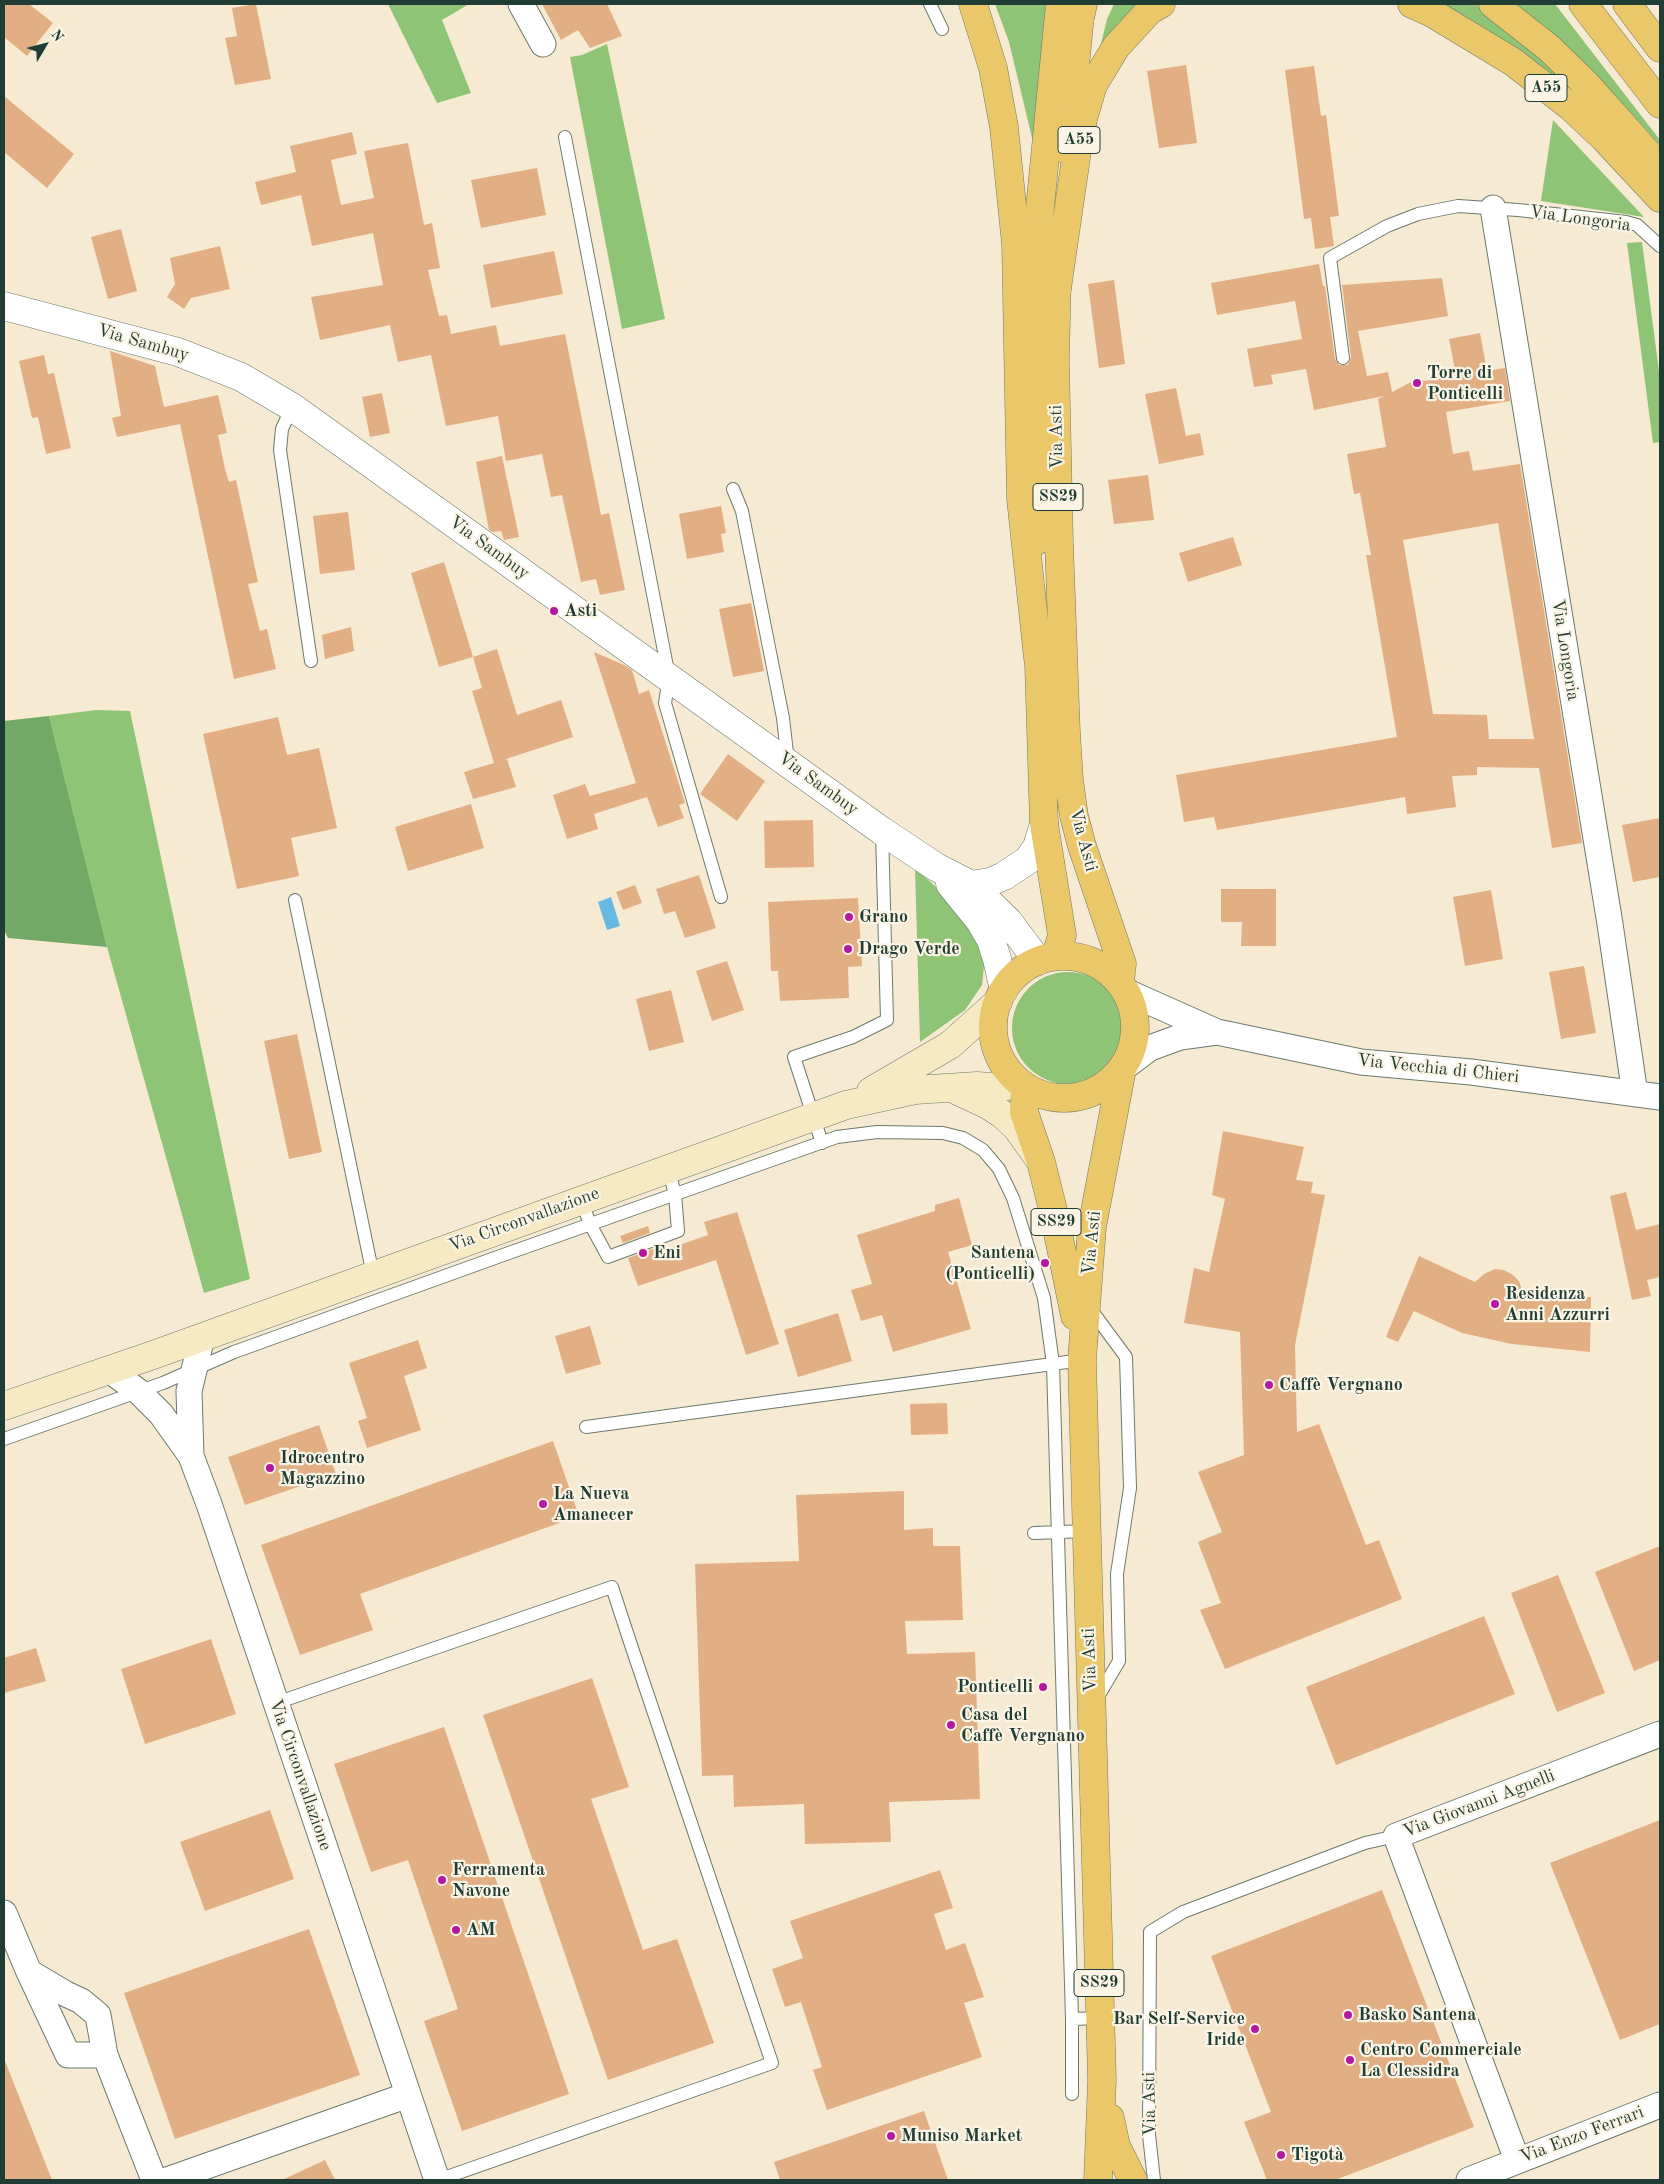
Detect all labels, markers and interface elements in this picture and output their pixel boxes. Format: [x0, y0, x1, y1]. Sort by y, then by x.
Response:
north arrow [20, 20, 70, 70]
text: N [48, 27, 66, 44]
road number: A55 [1525, 75, 1567, 102]
road number: A55 [1058, 126, 1100, 154]
street label: Via Longoria [1528, 201, 1632, 237]
street label: Via Sambuy [95, 320, 191, 366]
place label: Torre di Ponticelli [1427, 362, 1503, 404]
marker: Torre di Ponticelli [1411, 377, 1423, 389]
street label: Via Asti [1046, 405, 1068, 469]
road number: SS29 [1033, 484, 1083, 511]
street label: Via Sambuy [444, 511, 534, 585]
street label: Via Longoria [1546, 598, 1584, 702]
place label: Asti [564, 600, 597, 622]
marker: Asti [548, 605, 560, 617]
street label: Via Sambuy [773, 747, 863, 821]
street label: Via Asti [1064, 806, 1102, 874]
place label: Grano [859, 906, 908, 928]
marker: Grano [843, 911, 855, 923]
place label: Drago Verde [858, 938, 960, 960]
marker: Drago Verde [842, 943, 854, 955]
street label: Via Vecchia di Chieri [1356, 1050, 1520, 1088]
street label: Via Circonvallazione [446, 1183, 602, 1257]
road number: SS29 [1031, 1208, 1081, 1236]
street label: Via Asti [1078, 1210, 1106, 1276]
place label: Eni [653, 1242, 681, 1264]
place label: Santena (Ponticelli) [946, 1242, 1035, 1284]
marker: Eni [637, 1247, 649, 1259]
marker: Santena (Ponticelli) [1039, 1257, 1051, 1269]
place label: Residenza Anni Azzurri [1505, 1283, 1610, 1326]
marker: Residenza Anni Azzurri [1489, 1298, 1501, 1310]
place label: Caffè Vergnano [1279, 1374, 1403, 1396]
marker: Caffè Vergnano [1263, 1379, 1275, 1391]
place label: Idrocentro Magazzino [280, 1447, 365, 1490]
marker: Idrocentro Magazzino [264, 1462, 276, 1474]
place label: La Nueva Amanecer [553, 1483, 633, 1526]
marker: La Nueva Amanecer [537, 1498, 549, 1510]
street label: Via Asti [1078, 1627, 1102, 1693]
place label: Ponticelli [957, 1676, 1033, 1698]
marker: Ponticelli [1037, 1681, 1049, 1693]
street label: Via Circonvallazione [264, 1696, 336, 1854]
place label: Casa del Caffè Vergnano [961, 1704, 1085, 1746]
marker: Casa del Caffè Vergnano [945, 1719, 957, 1731]
street label: Via Giovanni Agnelli [1400, 1765, 1558, 1843]
place label: Ferramenta Navone [452, 1859, 545, 1902]
marker: Ferramenta Navone [436, 1874, 448, 1886]
place label: AM [466, 1919, 496, 1941]
marker: AM [450, 1924, 462, 1936]
road number: SS29 [1074, 1970, 1124, 1996]
place label: Basko Santena [1358, 2004, 1476, 2026]
place label: Bar Self-Service Iride [1113, 2008, 1245, 2050]
marker: Basko Santena [1342, 2009, 1354, 2021]
marker: Bar Self-Service Iride [1249, 2023, 1261, 2035]
place label: Centro Commerciale La Clessidra [1360, 2039, 1522, 2082]
marker: Centro Commerciale La Clessidra [1344, 2054, 1356, 2066]
street label: Via Asti [1139, 2072, 1161, 2136]
street label: Via Enzo Ferrari [1517, 2101, 1647, 2169]
place label: Muniso Market [901, 2125, 1022, 2147]
marker: Muniso Market [885, 2130, 897, 2142]
place label: Tigotà [1291, 2144, 1344, 2166]
marker: Tigotà [1275, 2149, 1287, 2161]

